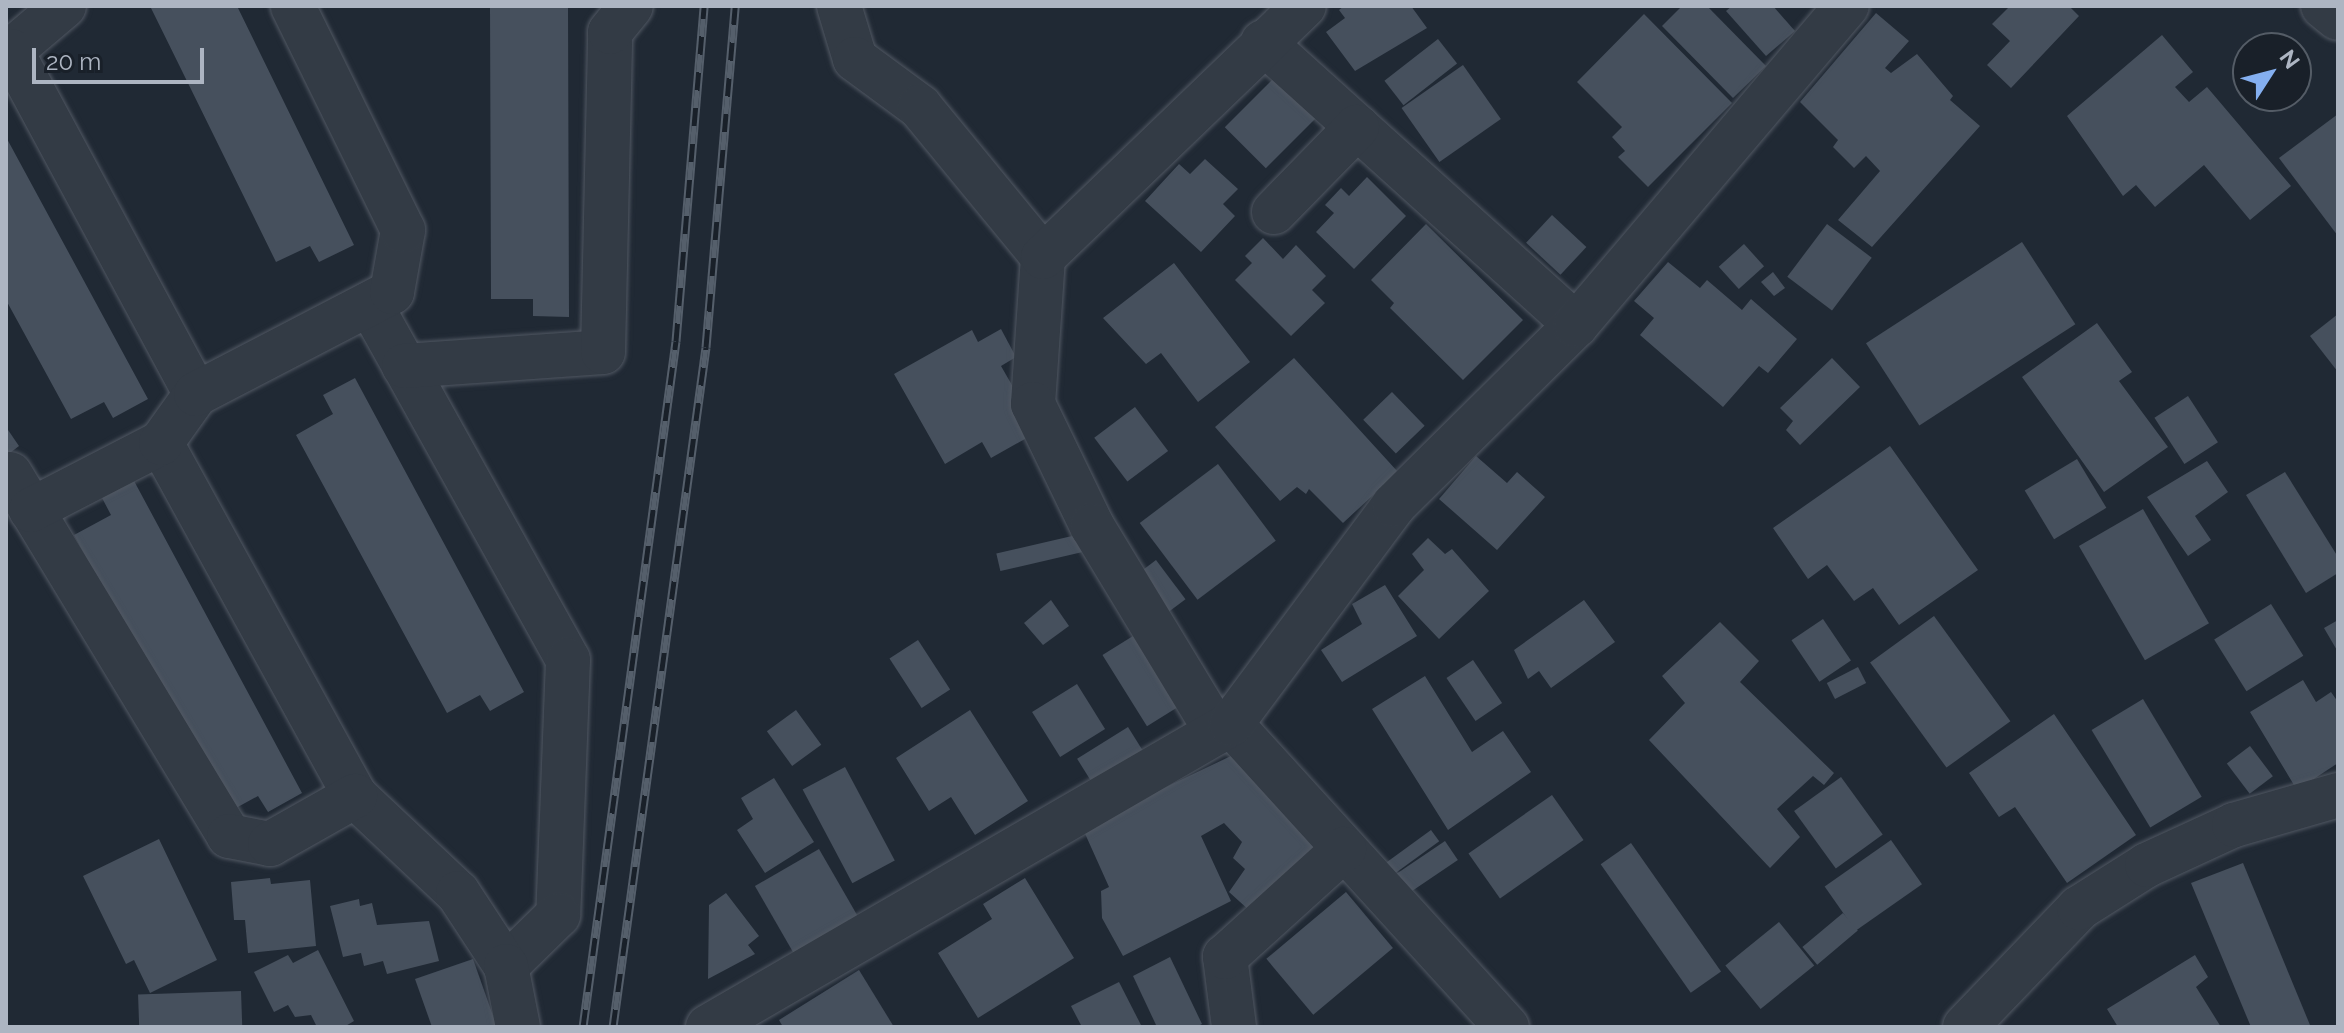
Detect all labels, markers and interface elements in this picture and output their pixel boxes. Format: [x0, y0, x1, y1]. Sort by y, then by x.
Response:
scale bar [36, 32, 208, 82]
north arrow [2232, 32, 2312, 112]
text: N [2274, 45, 2305, 73]
text: 20 m [46, 47, 101, 76]

